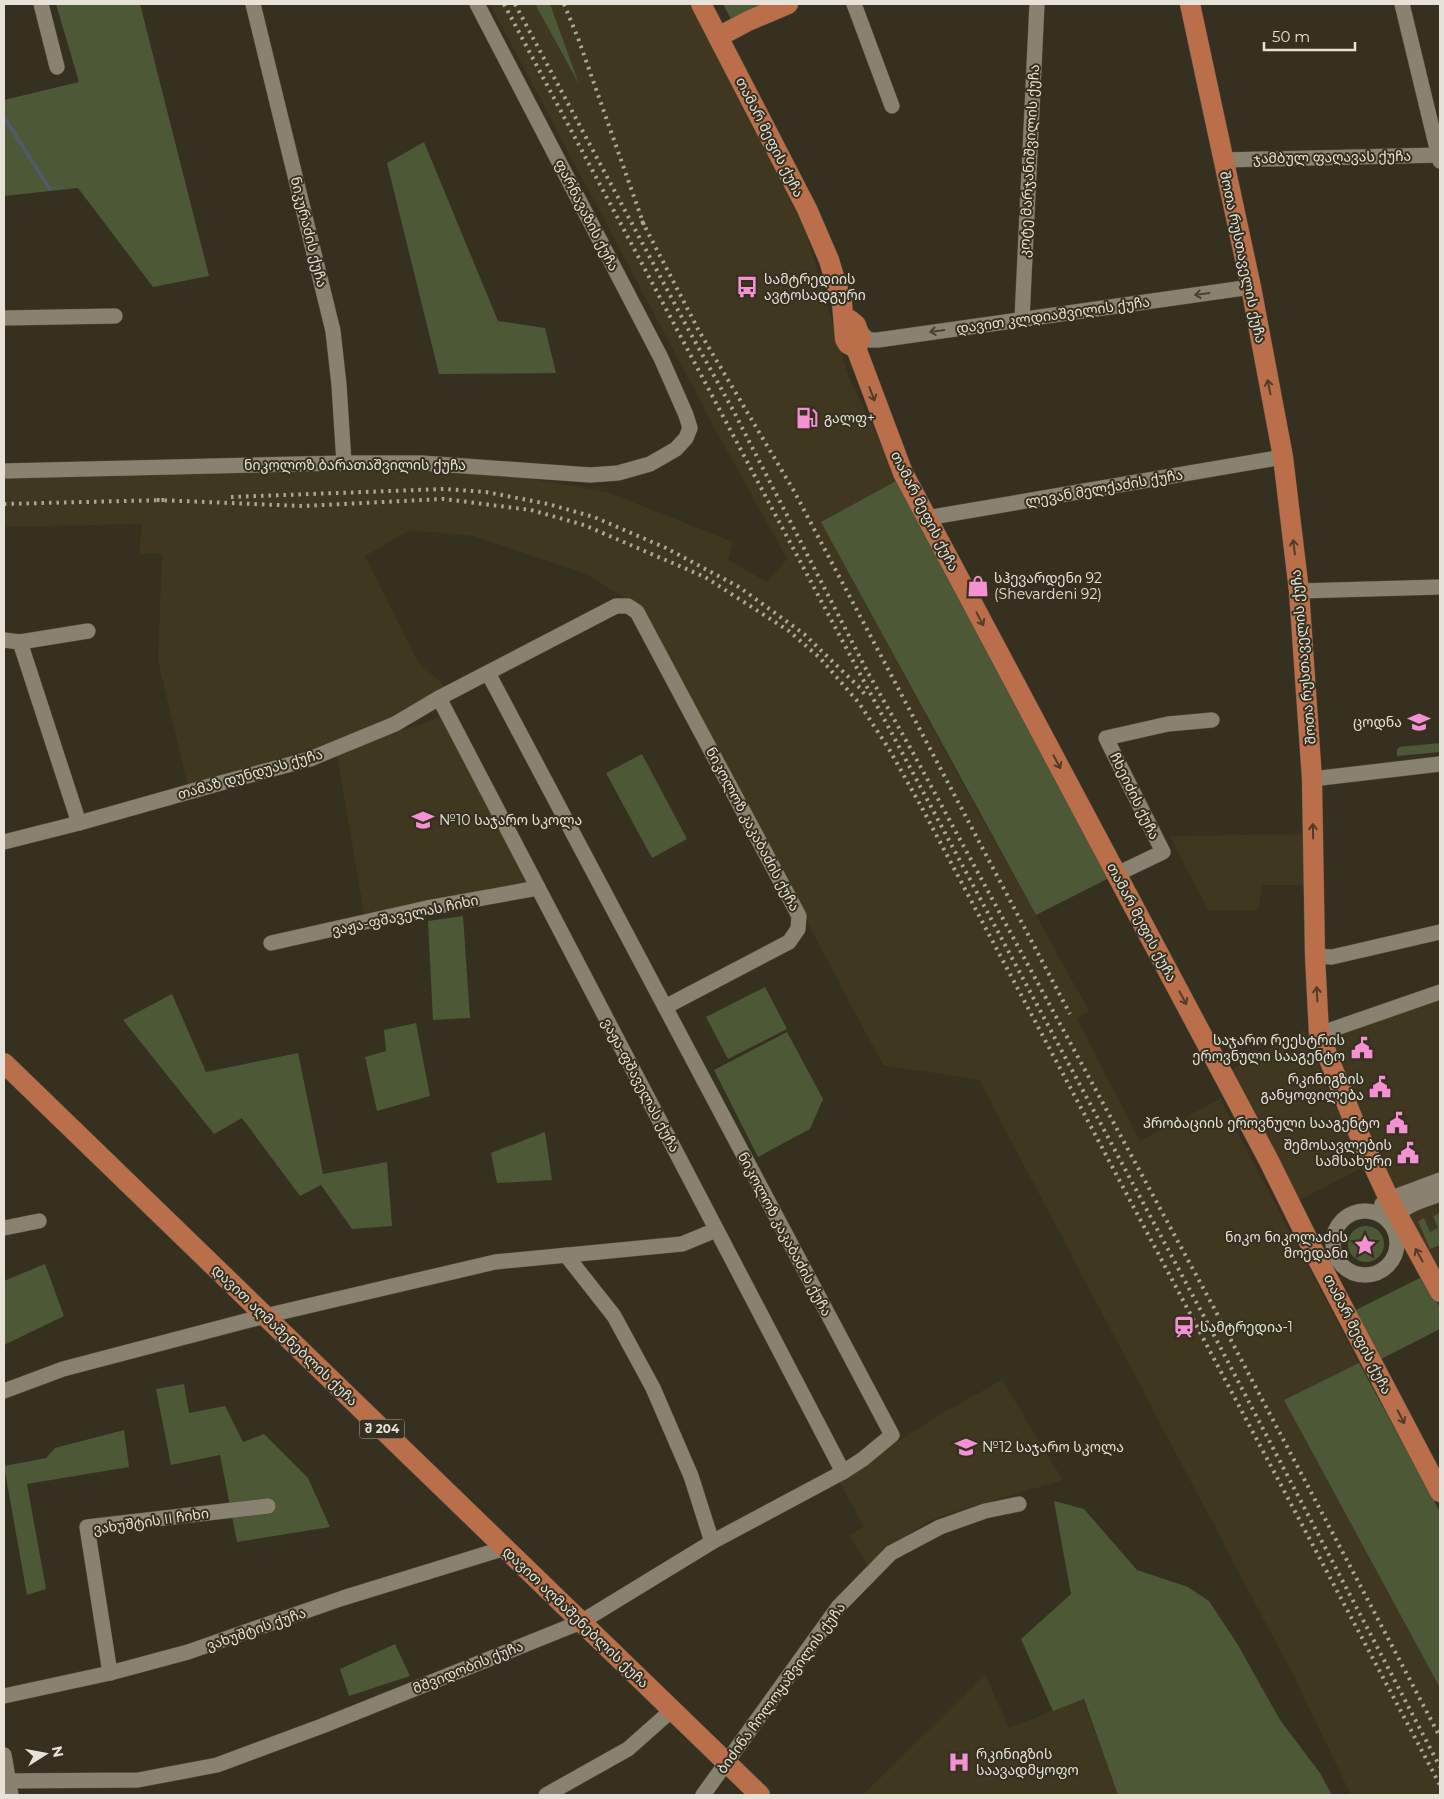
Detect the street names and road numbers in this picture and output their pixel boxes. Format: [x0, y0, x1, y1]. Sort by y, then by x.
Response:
street label: კოტე მარჯანიშვილის ქუჩა [1015, 64, 1043, 258]
street label: თამარ მეფის ქუჩა [732, 74, 808, 200]
street label: ჯამბულ ფაღავას ქუჩა [1253, 147, 1411, 167]
street label: ფარნავაზის ქუჩა [551, 156, 623, 274]
street label: შოთა რუსთაველის ქუჩა [1216, 169, 1270, 345]
street label: ნიკურაძის ქუჩა [287, 175, 331, 289]
street label: დავით კლდიაშვილის ქუჩა [955, 292, 1151, 338]
street label: თამარ მეფის ქუჩა [887, 448, 963, 574]
street label: ნიკოლოზ ბარათაშვილის ქუჩა [244, 456, 466, 474]
street label: ლევან მელქაძის ქუჩა [1024, 465, 1184, 511]
street label: შოთა რუსთაველის ქუჩა [1286, 569, 1320, 745]
street label: ნიკოლოზ კაკაბაძის ქუჩა [702, 744, 804, 914]
street label: თამაზ დუნდუას ქუჩა [175, 745, 325, 803]
street label: ჩხეიძის ქუჩა [1106, 750, 1164, 842]
street label: თამარ მეფის ქუჩა [1103, 859, 1181, 985]
street label: ვაჟა-ფშაველას ჩიხი [330, 891, 480, 939]
street label: ვაჟა-ფშაველას ქუჩა [598, 1015, 684, 1155]
street label: ნიკოლოზ კაკაბაძის ქუჩა [734, 1149, 836, 1319]
street label: დავით აღმაშენებლის ქუჩა [208, 1260, 362, 1410]
street label: თამარ მეფის ქუჩა [1320, 1271, 1396, 1397]
road number: შ 204 [360, 1420, 404, 1438]
street label: ვახუშტის II ჩიხი [92, 1504, 210, 1538]
street label: დავით აღმაშენებლის ქუჩა [499, 1542, 653, 1692]
street label: ბიძინა ჩოლოყაშვილის ქუჩა [713, 1599, 849, 1777]
street label: ვახუშტის ქუჩა [204, 1604, 308, 1654]
street label: მშვიდობის ქუჩა [410, 1637, 526, 1697]

